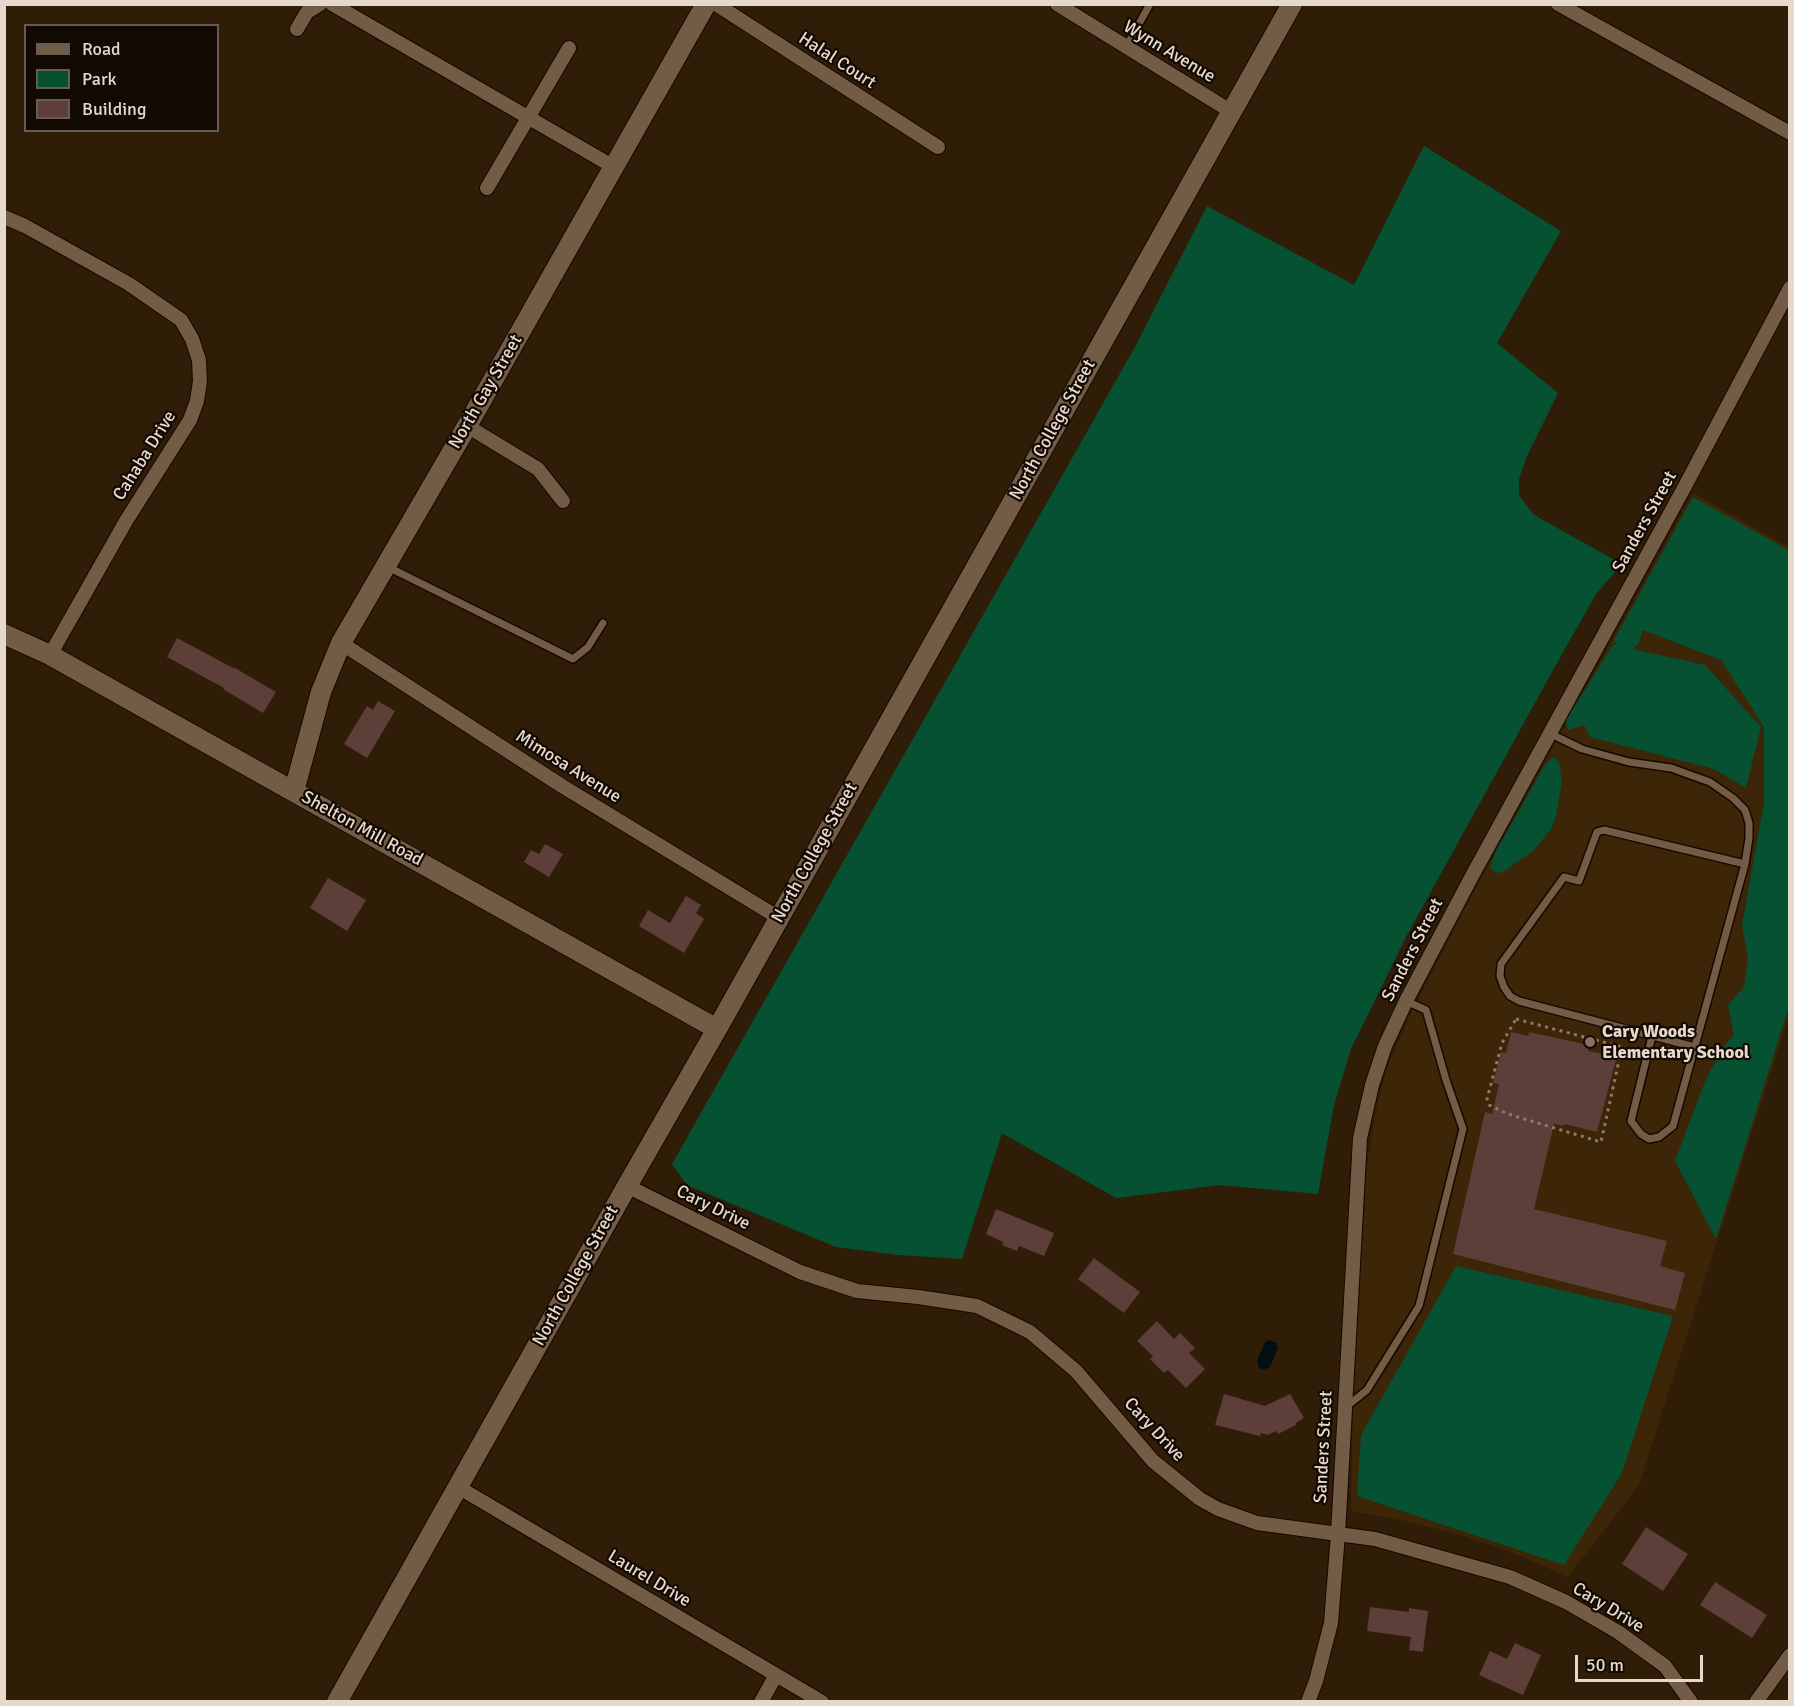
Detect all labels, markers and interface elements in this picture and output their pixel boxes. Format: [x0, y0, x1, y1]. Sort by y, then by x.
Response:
street label: Wynn Avenue [1119, 16, 1219, 88]
legend [24, 24, 219, 132]
street label: Halal Court [794, 28, 880, 94]
text: Road [82, 38, 121, 60]
text: Park [82, 68, 117, 90]
text: Building [82, 98, 146, 120]
street label: North Gay Street [445, 331, 527, 453]
street label: North College Street [1005, 356, 1101, 504]
street label: Cahaba Drive [109, 407, 181, 505]
street label: Sanders Street [1608, 467, 1682, 577]
street label: Mimosa Avenue [511, 726, 625, 808]
street label: North College Street [767, 779, 863, 927]
street label: Shelton Mill Road [298, 787, 426, 871]
street label: Sanders Street [1378, 895, 1448, 1005]
place label: Cary Woods Elementary School [1602, 1021, 1749, 1064]
marker: Cary Woods Elementary School [1583, 1035, 1597, 1049]
street label: Cary Drive [672, 1181, 754, 1235]
street label: North College Street [528, 1202, 624, 1350]
street label: Sanders Street [1310, 1390, 1338, 1504]
street label: Cary Drive [1119, 1394, 1189, 1466]
street label: Laurel Drive [604, 1546, 694, 1612]
street label: Cary Drive [1568, 1578, 1648, 1638]
scale bar [1578, 1643, 1706, 1681]
text: 50 m [1586, 1654, 1624, 1676]

